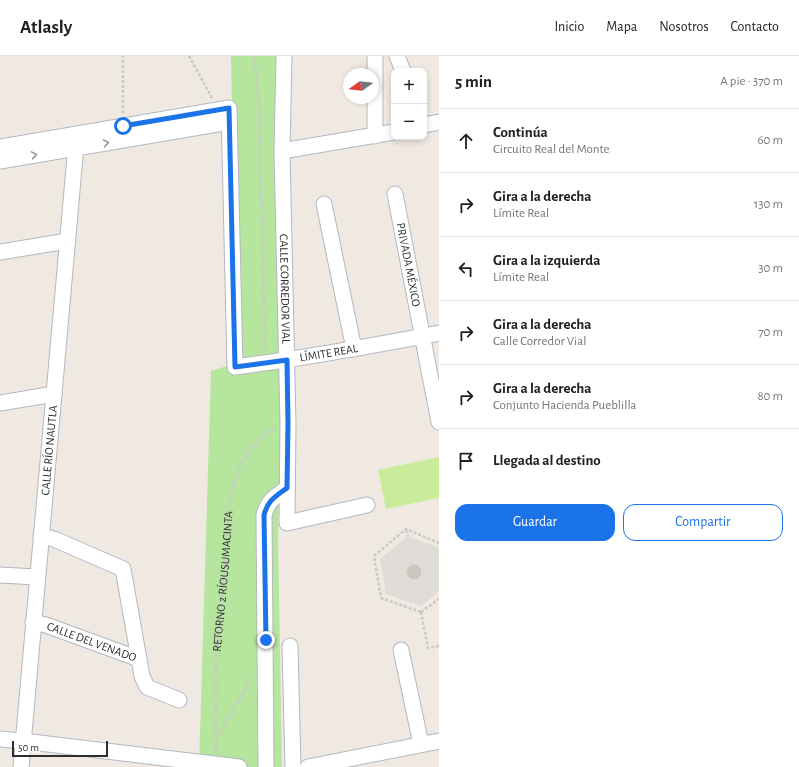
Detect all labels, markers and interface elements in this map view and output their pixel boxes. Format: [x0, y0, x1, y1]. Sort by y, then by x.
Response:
text: Atlasly [20, 18, 72, 37]
text: Inicio [554, 20, 584, 34]
text: Mapa [606, 20, 637, 34]
text: Nosotros [659, 20, 709, 34]
text: Contacto [731, 20, 779, 34]
north arrow [343, 68, 379, 104]
map controls [391, 68, 427, 140]
button: + [391, 68, 427, 104]
text: 5 min [455, 73, 492, 90]
text: A pie · 370 m [720, 75, 783, 88]
button: − [391, 104, 427, 140]
route start [114, 117, 132, 135]
text: Continúa [493, 125, 548, 140]
icon: ahead [455, 130, 477, 152]
text: 60 m [757, 134, 783, 147]
one-way arrow [103, 139, 109, 147]
text: Circuito Real del Monte [493, 143, 609, 156]
one-way arrow [31, 151, 37, 160]
text: Gira a la derecha [493, 189, 592, 204]
icon: right [455, 194, 477, 216]
text: 130 m [754, 198, 783, 211]
text: Límite Real [493, 207, 549, 220]
street label: PRIVADA MÉXICO [395, 222, 423, 308]
street label: CALLE CORREDOR VIAL [278, 234, 292, 344]
text: Gira a la izquierda [493, 253, 600, 268]
icon: left [455, 258, 477, 280]
text: 30 m [758, 262, 783, 275]
text: Límite Real [493, 271, 549, 284]
text: Gira a la derecha [493, 317, 592, 332]
icon: right [455, 322, 477, 344]
text: 70 m [758, 326, 783, 339]
text: Calle Corredor Vial [493, 335, 586, 348]
street label: LÍMITE REAL [299, 342, 359, 364]
text: Gira a la derecha [493, 381, 592, 396]
icon: right [455, 386, 477, 408]
text: 80 m [757, 390, 783, 403]
text: Conjunto Hacienda Pueblilla [493, 399, 637, 412]
street label: CALLE RÍO NAUTLA [39, 405, 59, 496]
icon: arrive [455, 450, 477, 472]
text: Llegada al destino [493, 453, 601, 468]
button: Guardar [455, 504, 615, 541]
button: Compartir [623, 504, 783, 541]
street label: RETORNO 2 RÍOUSUMACINTA [211, 511, 234, 652]
street label: CALLE DEL VENADO [45, 620, 139, 664]
route end [257, 631, 275, 649]
scale bar [12, 739, 108, 758]
text: 50 m [18, 742, 39, 753]

